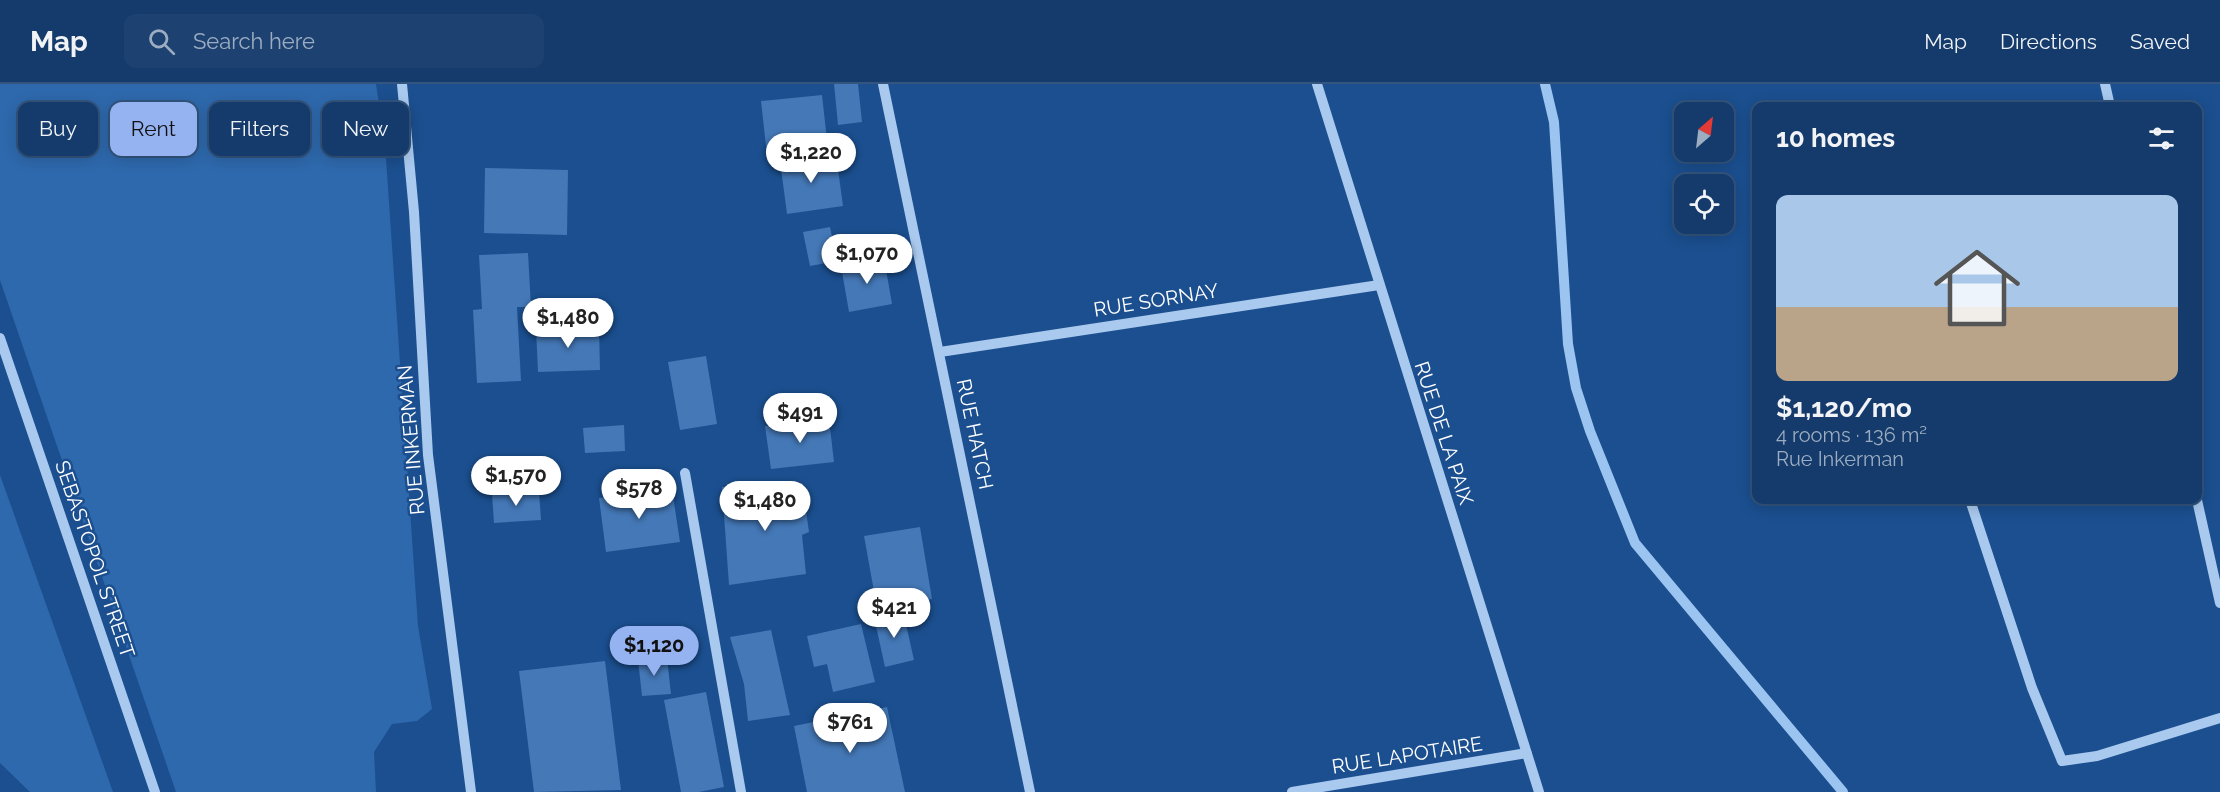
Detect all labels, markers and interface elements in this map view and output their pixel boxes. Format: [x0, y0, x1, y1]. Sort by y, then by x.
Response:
search box [124, 14, 544, 68]
text: Map [30, 25, 88, 58]
icon: search [145, 25, 178, 58]
text: Search here [193, 28, 315, 54]
text: Map [1924, 29, 1967, 54]
text: Directions [2000, 29, 2097, 54]
text: Saved [2130, 29, 2190, 54]
chip: Buy [18, 102, 98, 156]
chip: Rent [110, 102, 197, 156]
chip: Filters [209, 102, 310, 156]
chip: New [322, 102, 409, 156]
north arrow [1674, 102, 1734, 162]
map controls [1674, 102, 1734, 234]
icon: filters [2145, 122, 2178, 155]
text: 10 homes [1776, 123, 1895, 153]
pin: $1,220 [762, 133, 860, 184]
text: $1,220 [780, 140, 842, 164]
button: locate [1674, 174, 1734, 234]
pin: $1,070 [818, 234, 916, 285]
icon: home [1923, 234, 2031, 342]
text: $1,070 [836, 241, 898, 265]
street label: RUE SORNAY [1092, 278, 1220, 322]
pin: $1,480 [519, 298, 617, 349]
text: $1,480 [537, 305, 599, 329]
street label: RUE DE LA PAIX [1410, 358, 1479, 508]
street label: RUE INKERMAN [392, 364, 430, 516]
street label: RUE HATCH [952, 376, 998, 492]
pin: $491 [764, 393, 836, 444]
text: $1,120/mo [1776, 393, 1912, 423]
text: $491 [777, 400, 823, 424]
text: 4 rooms · 136 m² [1776, 423, 1927, 447]
text: Rue Inkerman [1776, 447, 1904, 471]
pin: $1,570 [467, 456, 565, 507]
street label: SEBASTOPOL STREET [50, 457, 140, 661]
text: $1,570 [485, 463, 547, 487]
pin: $578 [603, 469, 675, 520]
text: $578 [615, 476, 663, 500]
pin: $1,480 [716, 481, 814, 532]
text: $1,480 [734, 488, 796, 512]
pin: $421 [858, 588, 930, 639]
text: $421 [871, 595, 917, 619]
pin: $1,120 [605, 626, 703, 677]
text: $1,120 [624, 633, 684, 657]
pin: $761 [814, 703, 886, 754]
text: $761 [827, 710, 873, 734]
street label: RUE LAPOTAIRE [1330, 731, 1484, 779]

